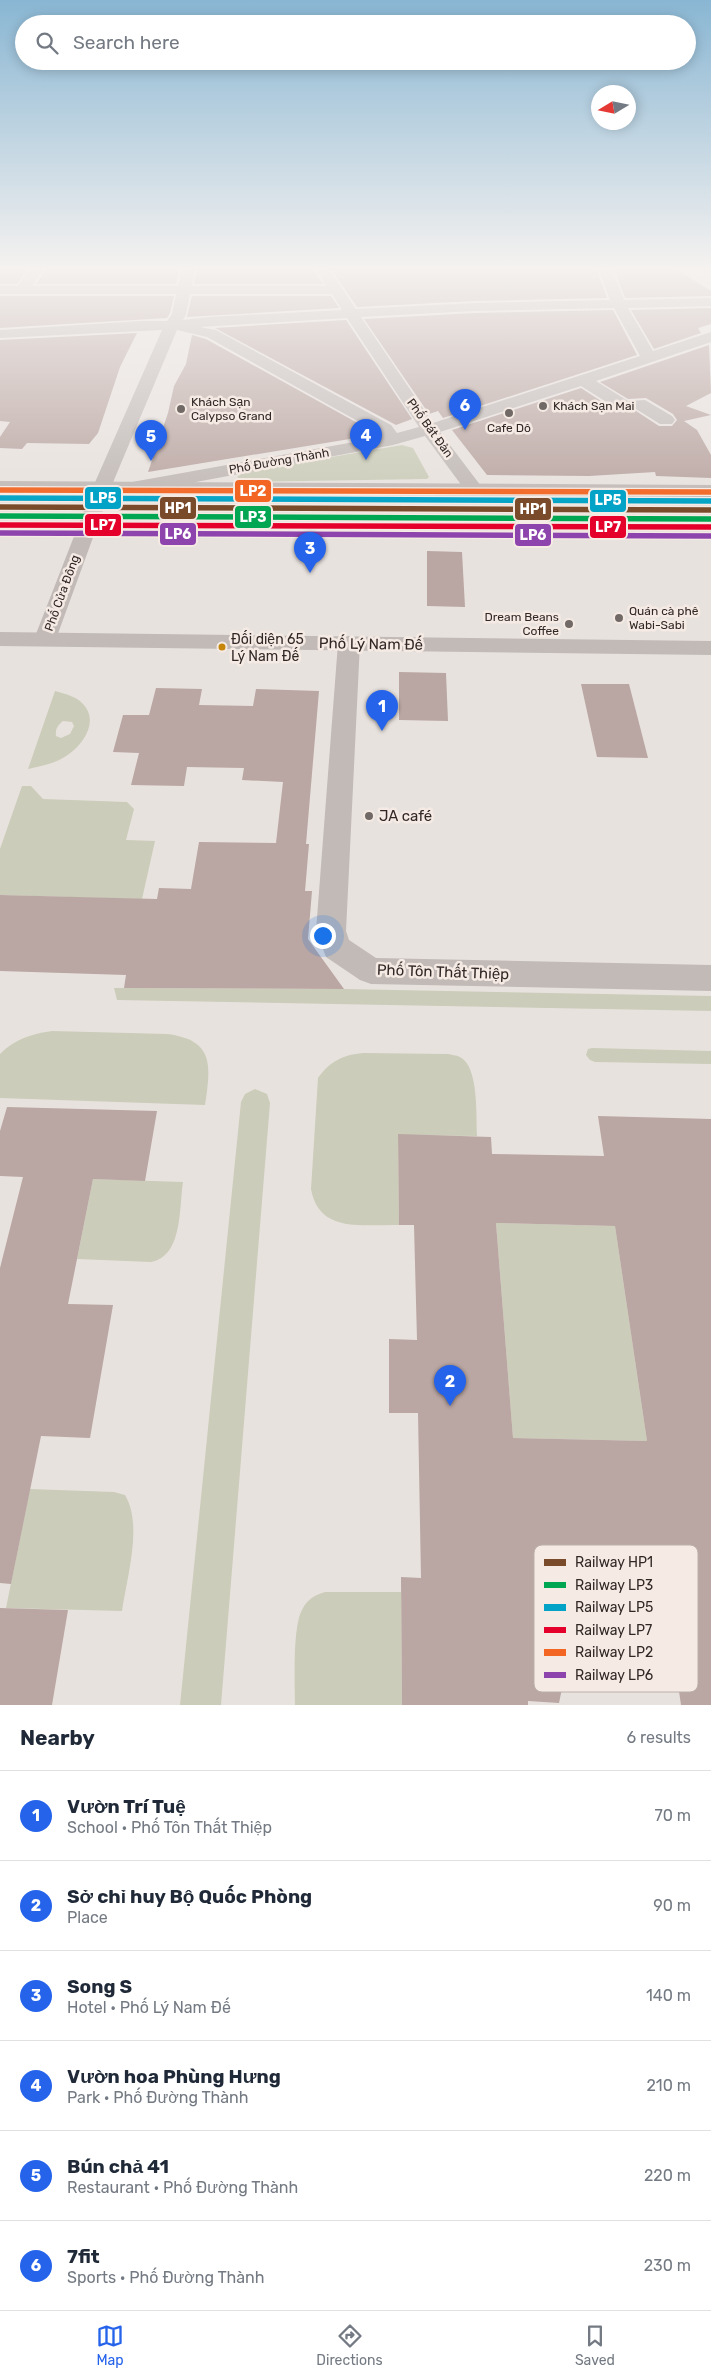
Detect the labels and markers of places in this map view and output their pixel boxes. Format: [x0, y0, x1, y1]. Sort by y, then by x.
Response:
pin: 6 [449, 389, 481, 430]
place label: Khách Sạn Calypso Grand [191, 395, 272, 423]
place label: Khách Sạn Mai [553, 399, 635, 413]
marker: Khách Sạn Mai [537, 400, 549, 412]
marker: Khách Sạn Calypso Grand [175, 403, 187, 415]
marker: Cafe Dô [503, 407, 515, 419]
pin: 4 [350, 419, 382, 460]
pin: 5 [135, 420, 167, 461]
place label: Cafe Dô [487, 421, 531, 435]
pin: 3 [294, 532, 326, 573]
place label: Quán cà phê Wabi-Sabi [629, 604, 699, 632]
place label: Dream Beans Coffee [485, 610, 559, 638]
marker: Quán cà phê Wabi-Sabi [613, 612, 625, 624]
marker: Dream Beans Coffee [563, 618, 575, 630]
place label: Đối diện 65 Lý Nam Đế [231, 630, 304, 665]
marker: Đối diện 65 Lý Nam Đế [217, 642, 227, 652]
pin: 1 [366, 690, 398, 731]
place label: JA café [379, 807, 432, 825]
marker: JA café [363, 810, 375, 822]
pin: 2 [434, 1365, 466, 1406]

